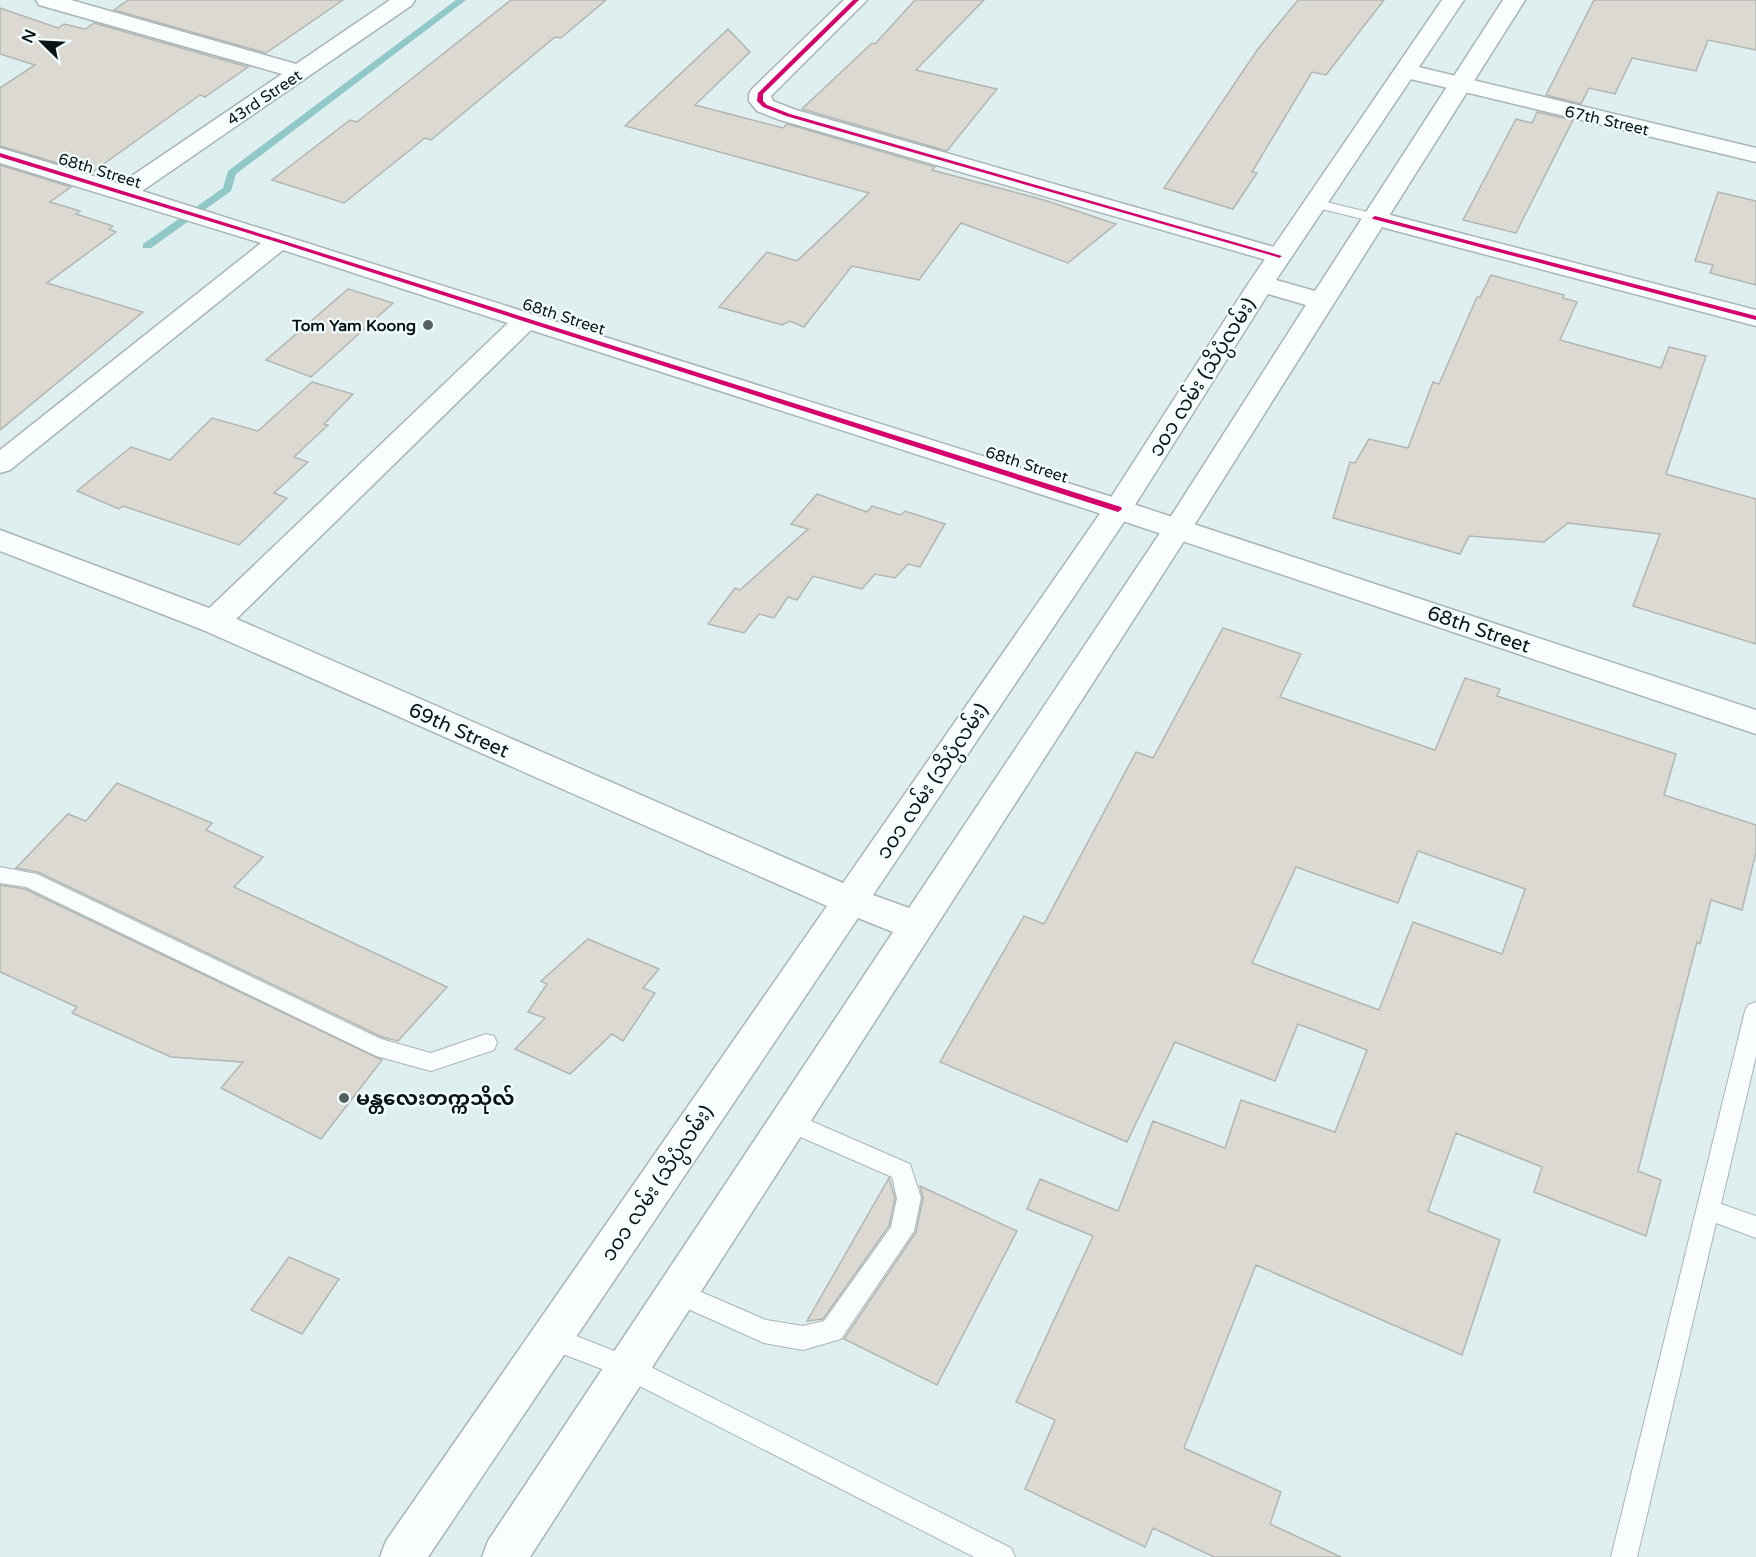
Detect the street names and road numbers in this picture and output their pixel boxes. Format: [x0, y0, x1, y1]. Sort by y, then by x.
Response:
street label: 43rd Street [223, 66, 306, 130]
street label: 67th Street [1563, 102, 1651, 140]
street label: 68th Street [56, 149, 144, 193]
street label: ၁၀၁ လမ်း (သိပ္ပံလမ်း) [1142, 292, 1264, 463]
street label: 68th Street [520, 294, 608, 340]
street label: 68th Street [983, 442, 1071, 488]
street label: 68th Street [1424, 601, 1534, 659]
street label: ၁၀၁ လမ်း (သိပ္ပံလမ်း) [869, 697, 997, 866]
street label: 69th Street [405, 698, 513, 764]
street label: ၁၀၁ လမ်း (သိပ္ပံလမ်း) [594, 1099, 722, 1268]

